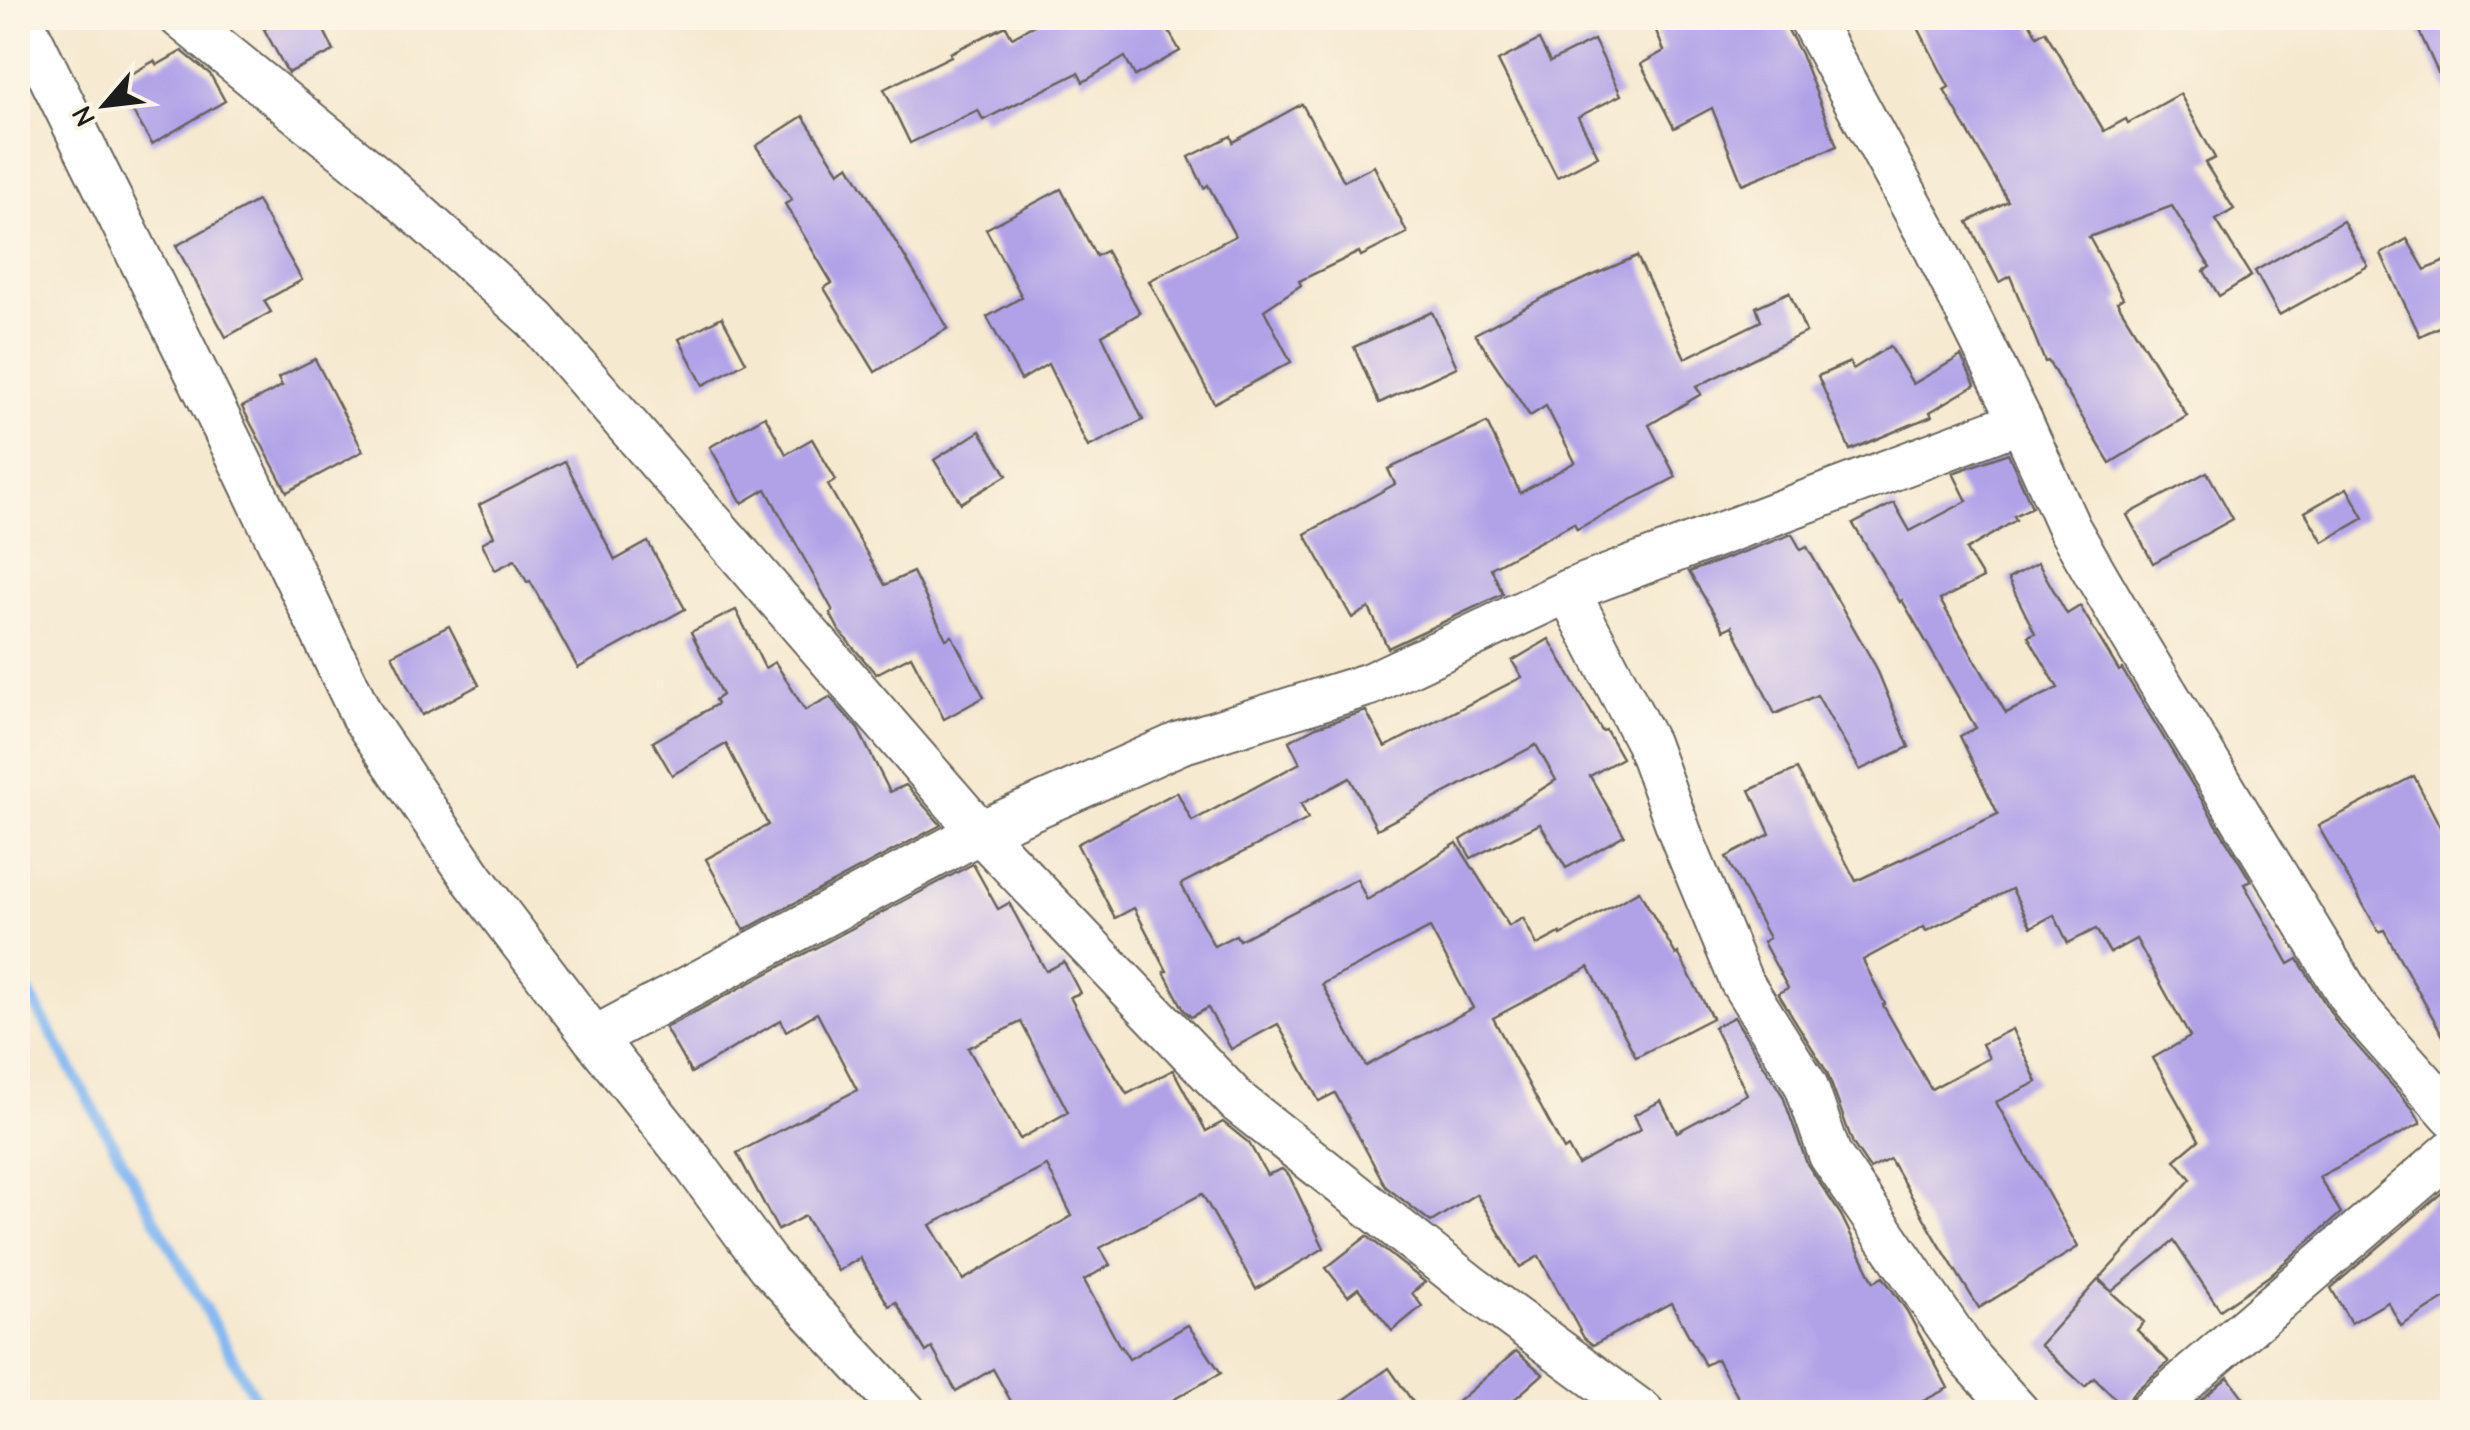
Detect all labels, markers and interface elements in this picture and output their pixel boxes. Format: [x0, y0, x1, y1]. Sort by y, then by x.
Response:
north arrow [55, 55, 155, 155]
text: N [65, 101, 102, 132]

